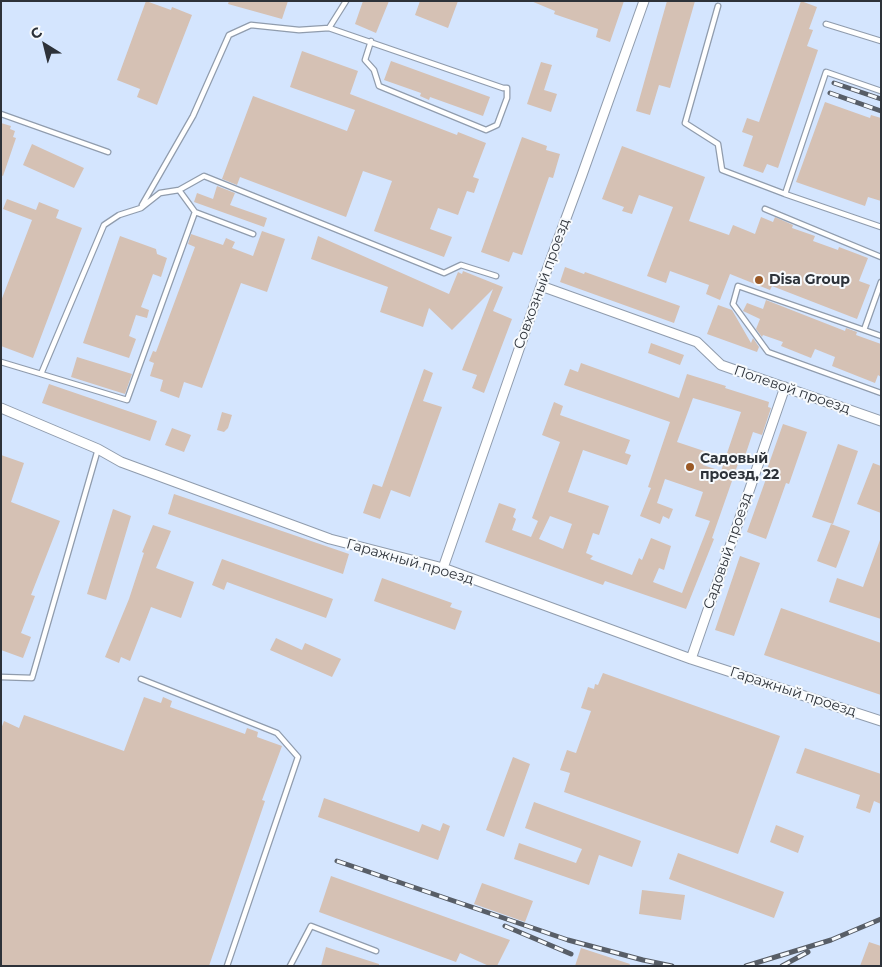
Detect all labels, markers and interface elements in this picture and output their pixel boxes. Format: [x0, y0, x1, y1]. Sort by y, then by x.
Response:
north arrow [20, 20, 70, 70]
text: С [27, 23, 46, 43]
street label: Совхозный проезд [511, 216, 573, 352]
place label: Disa Group [769, 272, 850, 288]
marker: Disa Group [753, 274, 765, 286]
street label: Полевой проезд [732, 362, 852, 418]
place label: Садовый проезд, 22 [700, 451, 779, 484]
marker: Садовый проезд, 22 [684, 461, 696, 473]
street label: Садовый проезд [700, 491, 756, 611]
street label: Гаражный проезд [344, 536, 476, 588]
street label: Гаражный проезд [728, 664, 858, 720]

